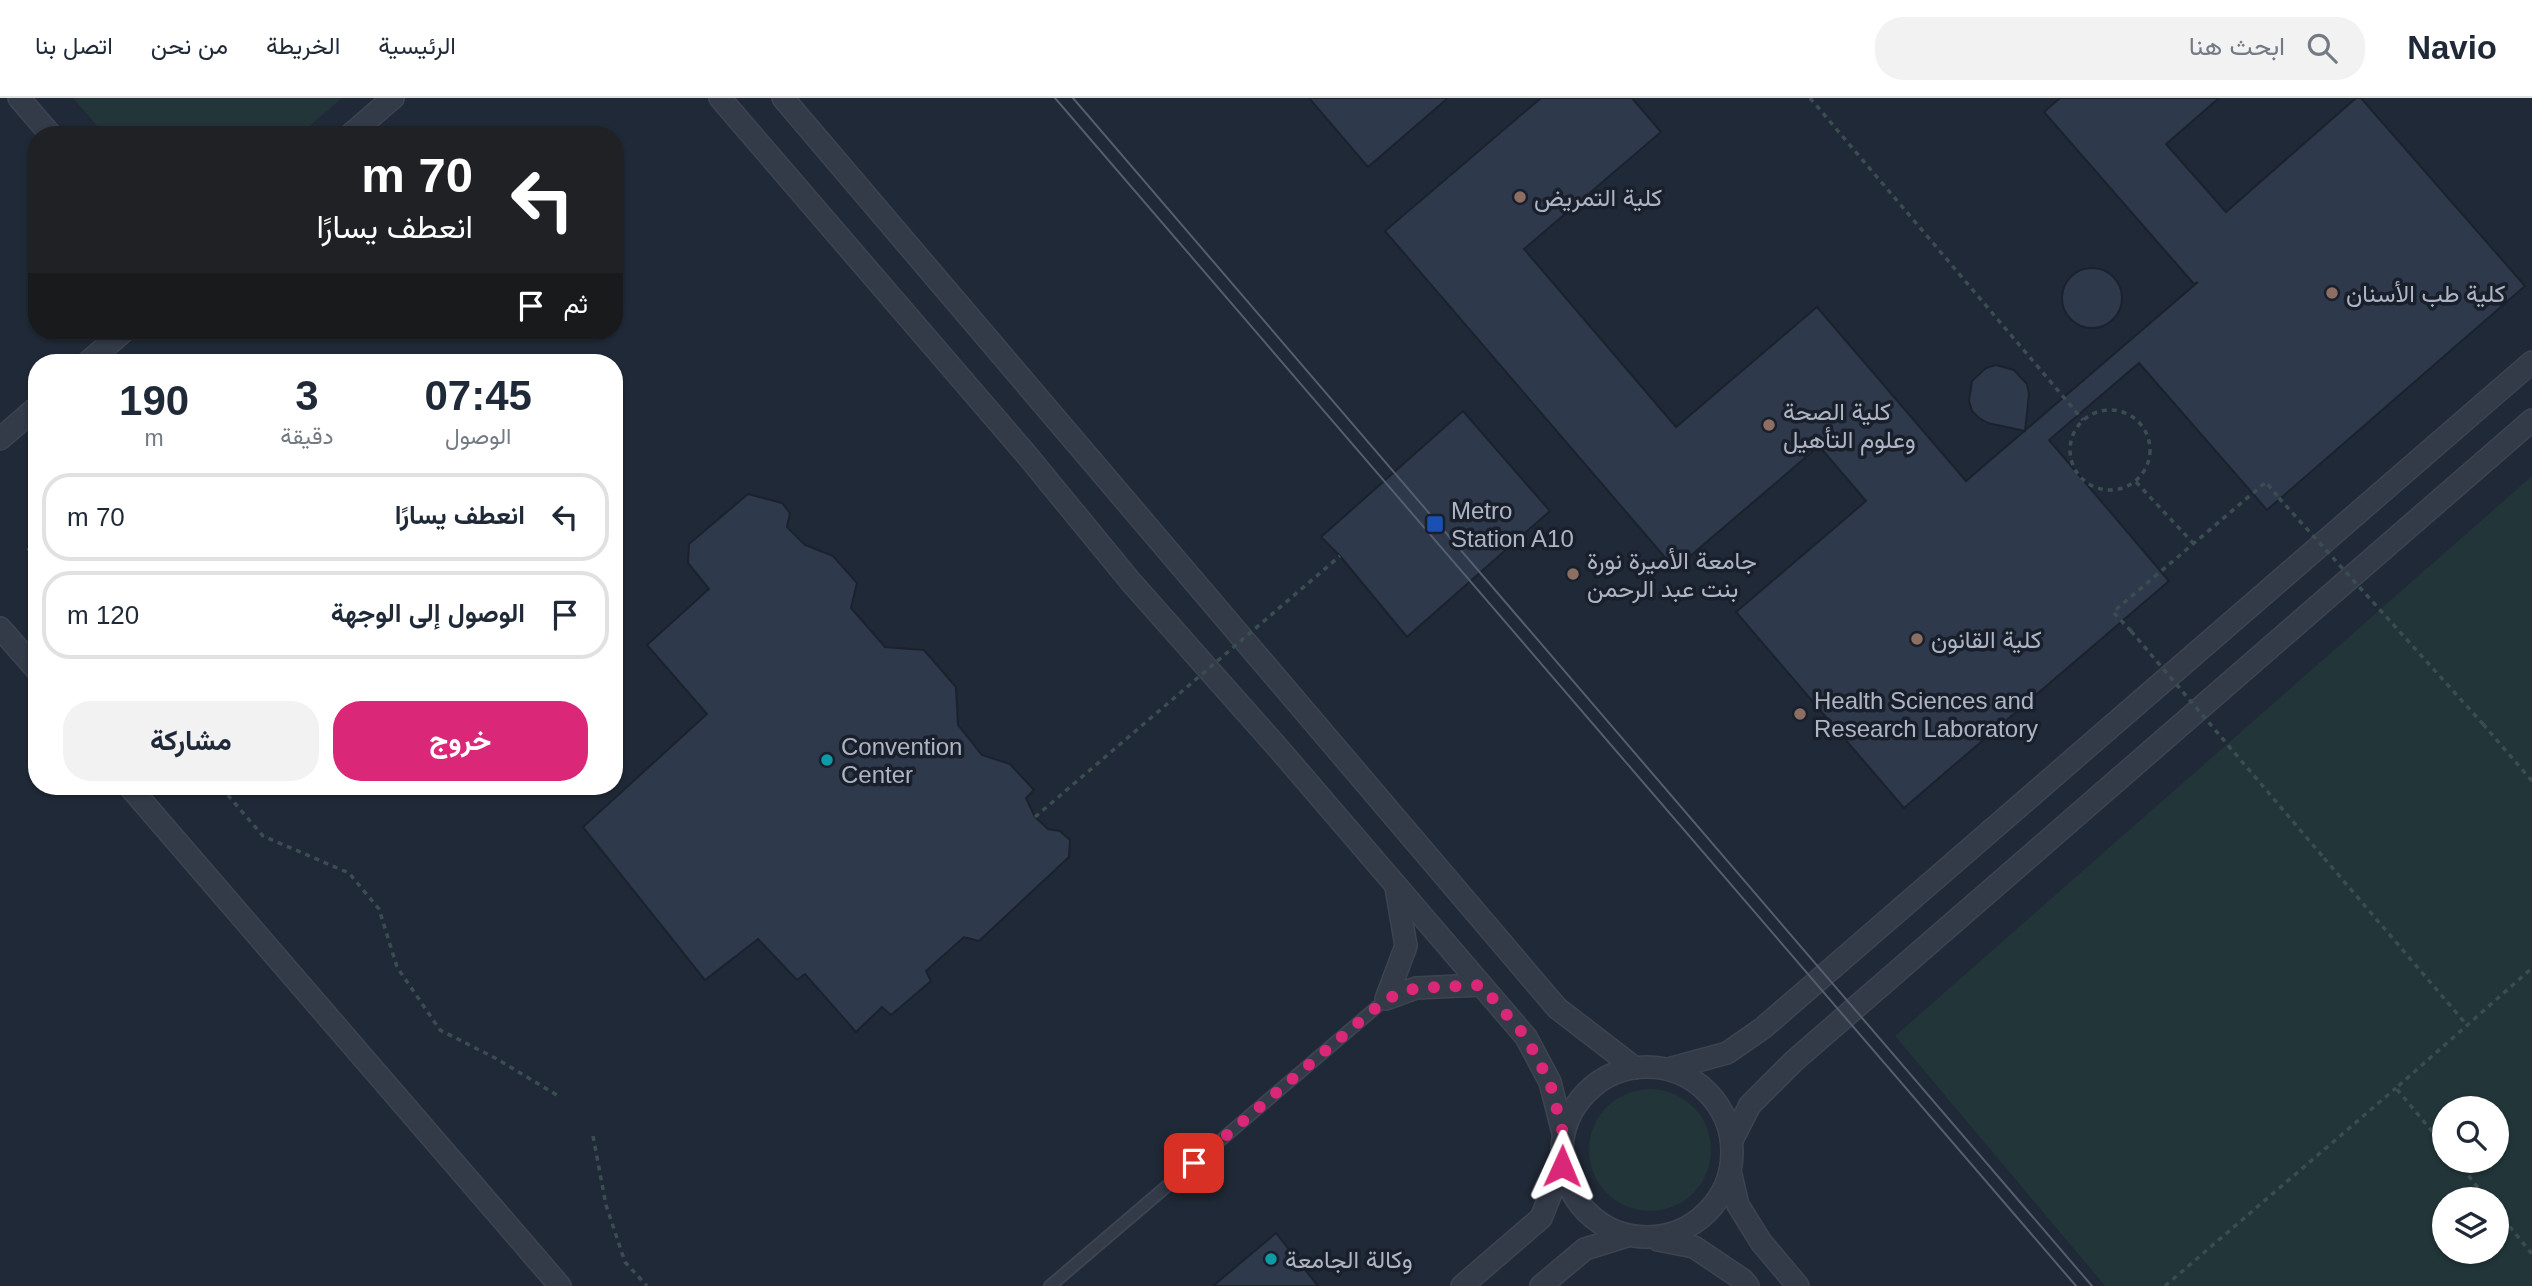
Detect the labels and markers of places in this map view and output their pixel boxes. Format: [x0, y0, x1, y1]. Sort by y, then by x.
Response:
place label: كلية التمريض [1534, 184, 1662, 213]
marker: كلية التمريض [1512, 189, 1528, 205]
place label: كلية طب الأسنان [2346, 280, 2505, 308]
marker: كلية طب الأسنان [2324, 285, 2340, 301]
place label: كلية الصحة وعلوم التأهيل [1783, 398, 1916, 456]
marker: كلية الصحة وعلوم التأهيل [1761, 417, 1777, 433]
place label: Metro Station A10 [1451, 497, 1574, 552]
marker: Metro Station A10 [1425, 514, 1445, 534]
place label: جامعة الأميرة نورة بنت عبد الرحمن [1587, 547, 1757, 604]
marker: جامعة الأميرة نورة بنت عبد الرحمن [1565, 566, 1581, 582]
place label: كلية القانون [1931, 626, 2042, 655]
marker: كلية القانون [1909, 631, 1925, 647]
place label: Health Sciences and Research Laboratory [1814, 687, 2038, 742]
marker: Health Sciences and Research Laboratory [1792, 706, 1808, 722]
place label: Convention Center [841, 733, 962, 788]
marker: Convention Center [819, 752, 835, 768]
pin [1164, 1133, 1224, 1193]
place label: وكالة الجامعة [1285, 1246, 1413, 1275]
marker: وكالة الجامعة [1263, 1251, 1279, 1267]

